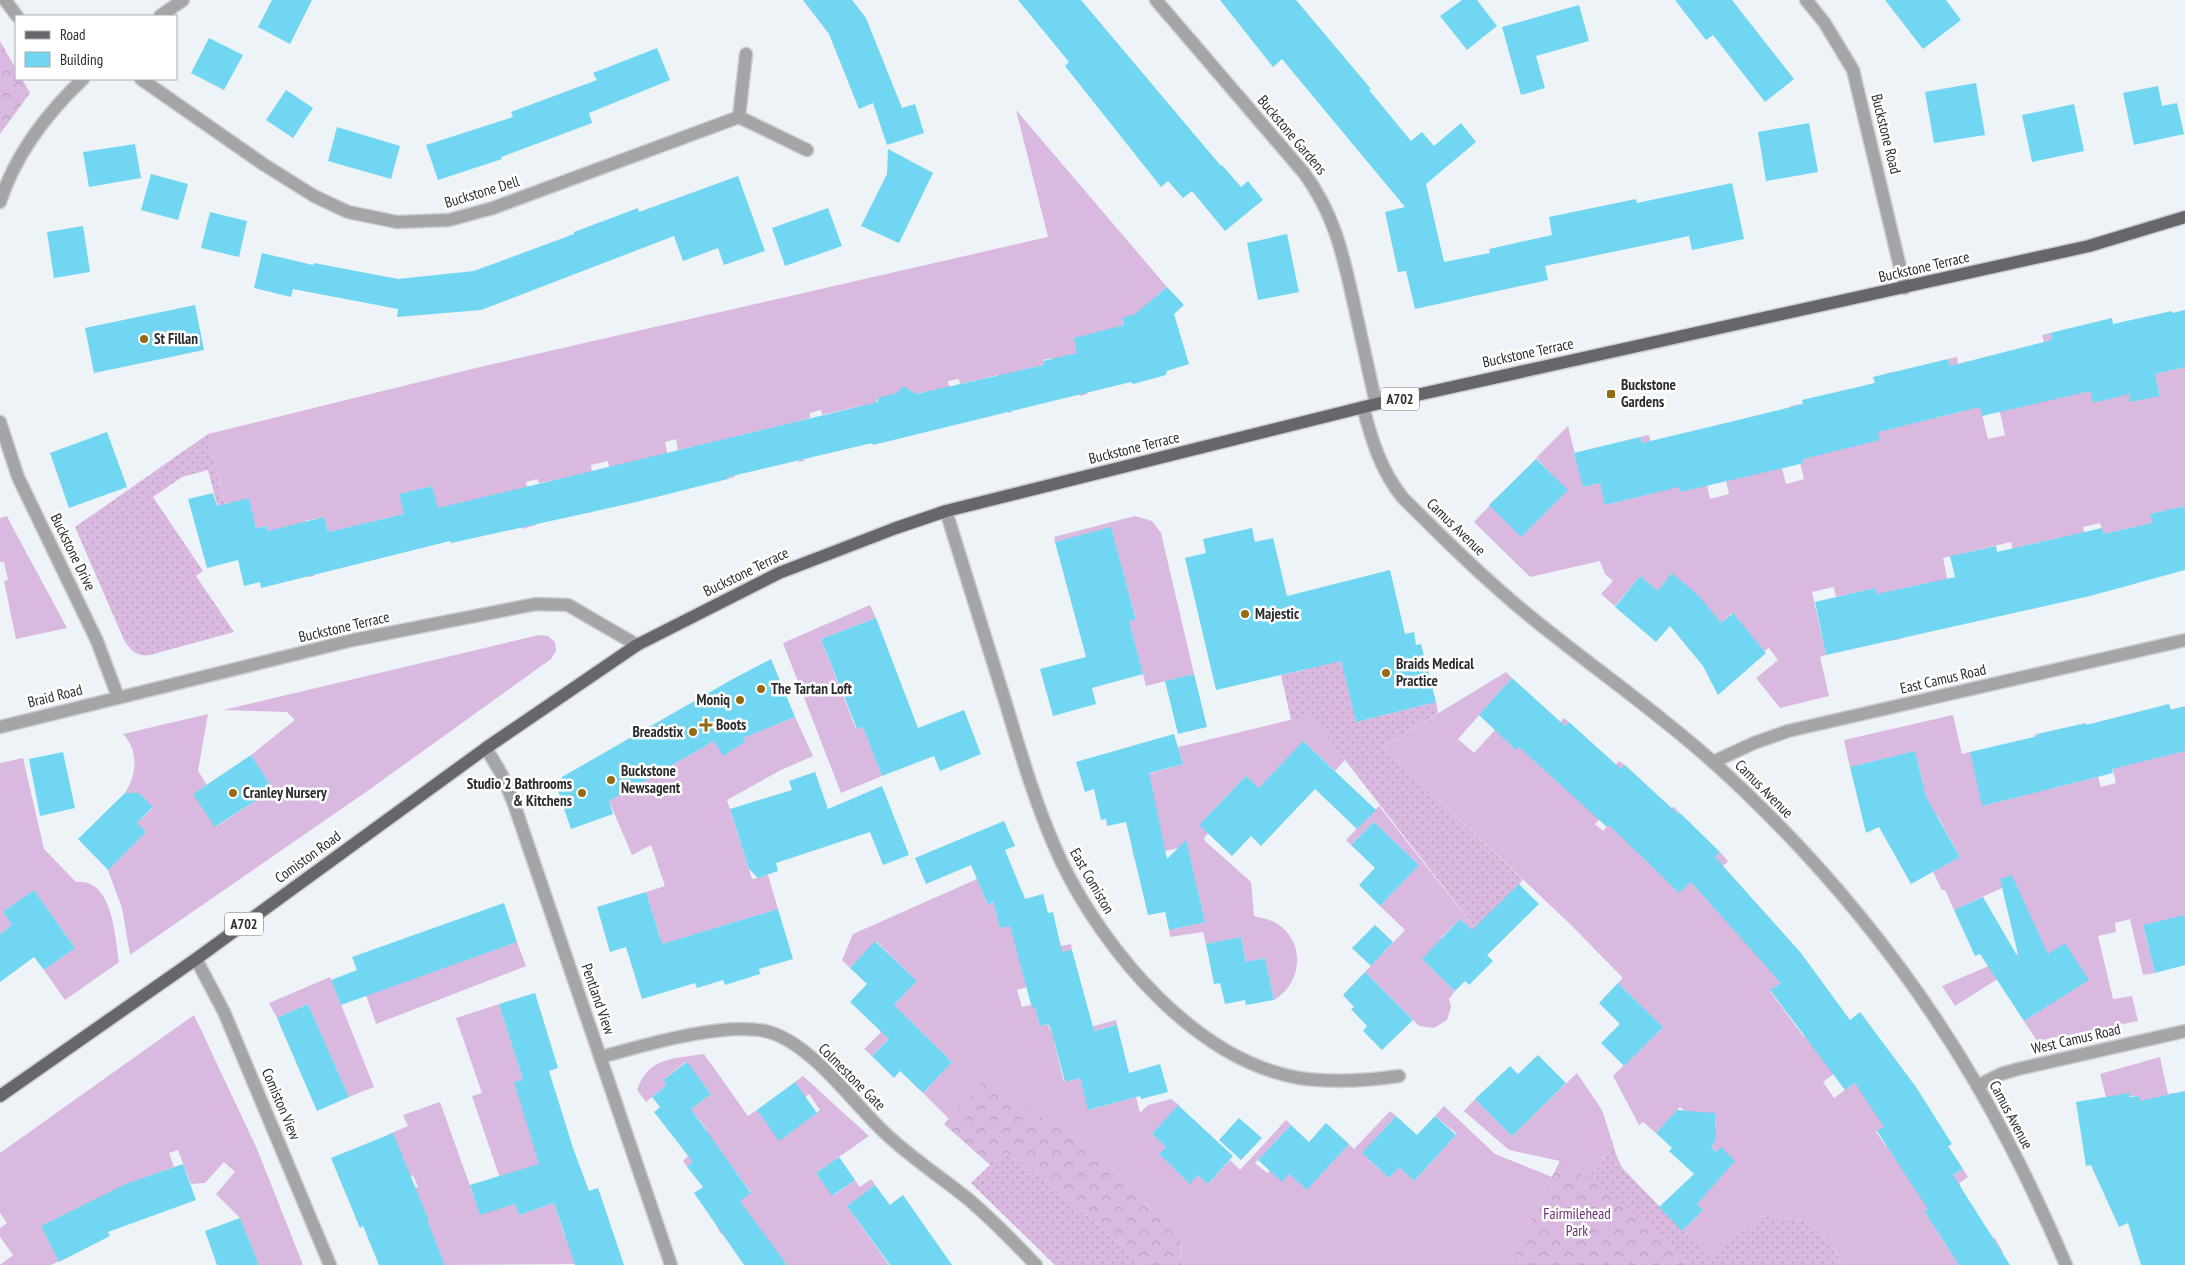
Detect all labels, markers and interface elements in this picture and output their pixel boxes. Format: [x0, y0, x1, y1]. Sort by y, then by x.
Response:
legend [15, 15, 178, 80]
text: Road [60, 25, 86, 44]
text: Building [60, 50, 103, 69]
street label: Buckstone Gardens [1254, 91, 1331, 178]
street label: Buckstone Road [1867, 92, 1906, 176]
street label: Buckstone Dell [442, 171, 522, 212]
street label: Buckstone Terrace [1877, 247, 1971, 286]
place label: St Fillan [154, 329, 198, 348]
marker: St Fillan [138, 333, 150, 345]
street label: Buckstone Terrace [1481, 334, 1575, 371]
place label: Buckstone Gardens [1621, 375, 1676, 411]
road number: A702 [1381, 388, 1419, 410]
marker: Buckstone Gardens [1605, 388, 1617, 400]
street label: Buckstone Terrace [1087, 427, 1181, 468]
street label: Camus Avenue [1423, 494, 1490, 559]
street label: Buckstone Drive [47, 510, 100, 593]
street label: Buckstone Terrace [700, 543, 792, 600]
place label: Majestic [1255, 604, 1300, 623]
street label: Buckstone Terrace [297, 607, 391, 646]
marker: Majestic [1239, 608, 1251, 620]
place label: Braids Medical Practice [1396, 654, 1474, 690]
street label: East Camus Road [1898, 659, 1988, 698]
marker: Braids Medical Practice [1380, 667, 1392, 679]
place label: The Tartan Loft [771, 679, 852, 698]
street label: Braid Road [26, 680, 84, 711]
marker: The Tartan Loft [755, 683, 767, 695]
place label: Moniq [697, 690, 730, 709]
marker: Moniq [734, 694, 746, 706]
place label: Boots [716, 715, 746, 734]
marker: Boots [700, 719, 712, 731]
place label: Breadstix [632, 722, 683, 741]
marker: Breadstix [687, 726, 699, 738]
street label: Camus Avenue [1731, 756, 1797, 822]
place label: Buckstone Newsagent [621, 761, 681, 797]
place label: Studio 2 Bathrooms & Kitchens [467, 774, 572, 810]
marker: Buckstone Newsagent [605, 774, 617, 786]
place label: Cranley Nursery [243, 783, 328, 802]
marker: Cranley Nursery [227, 787, 239, 799]
marker: Studio 2 Bathrooms & Kitchens [576, 787, 588, 799]
street label: Comiston Road [271, 826, 344, 887]
street label: East Comiston [1066, 844, 1119, 917]
road number: A702 [225, 912, 263, 936]
street label: Pentland View [577, 961, 620, 1037]
street label: West Camus Road [2029, 1019, 2122, 1058]
street label: Colmestone Gate [815, 1039, 890, 1114]
street label: Comiston View [258, 1065, 305, 1143]
street label: Camus Avenue [1986, 1077, 2037, 1152]
park label: Fairmilehead Park [1543, 1204, 1611, 1240]

